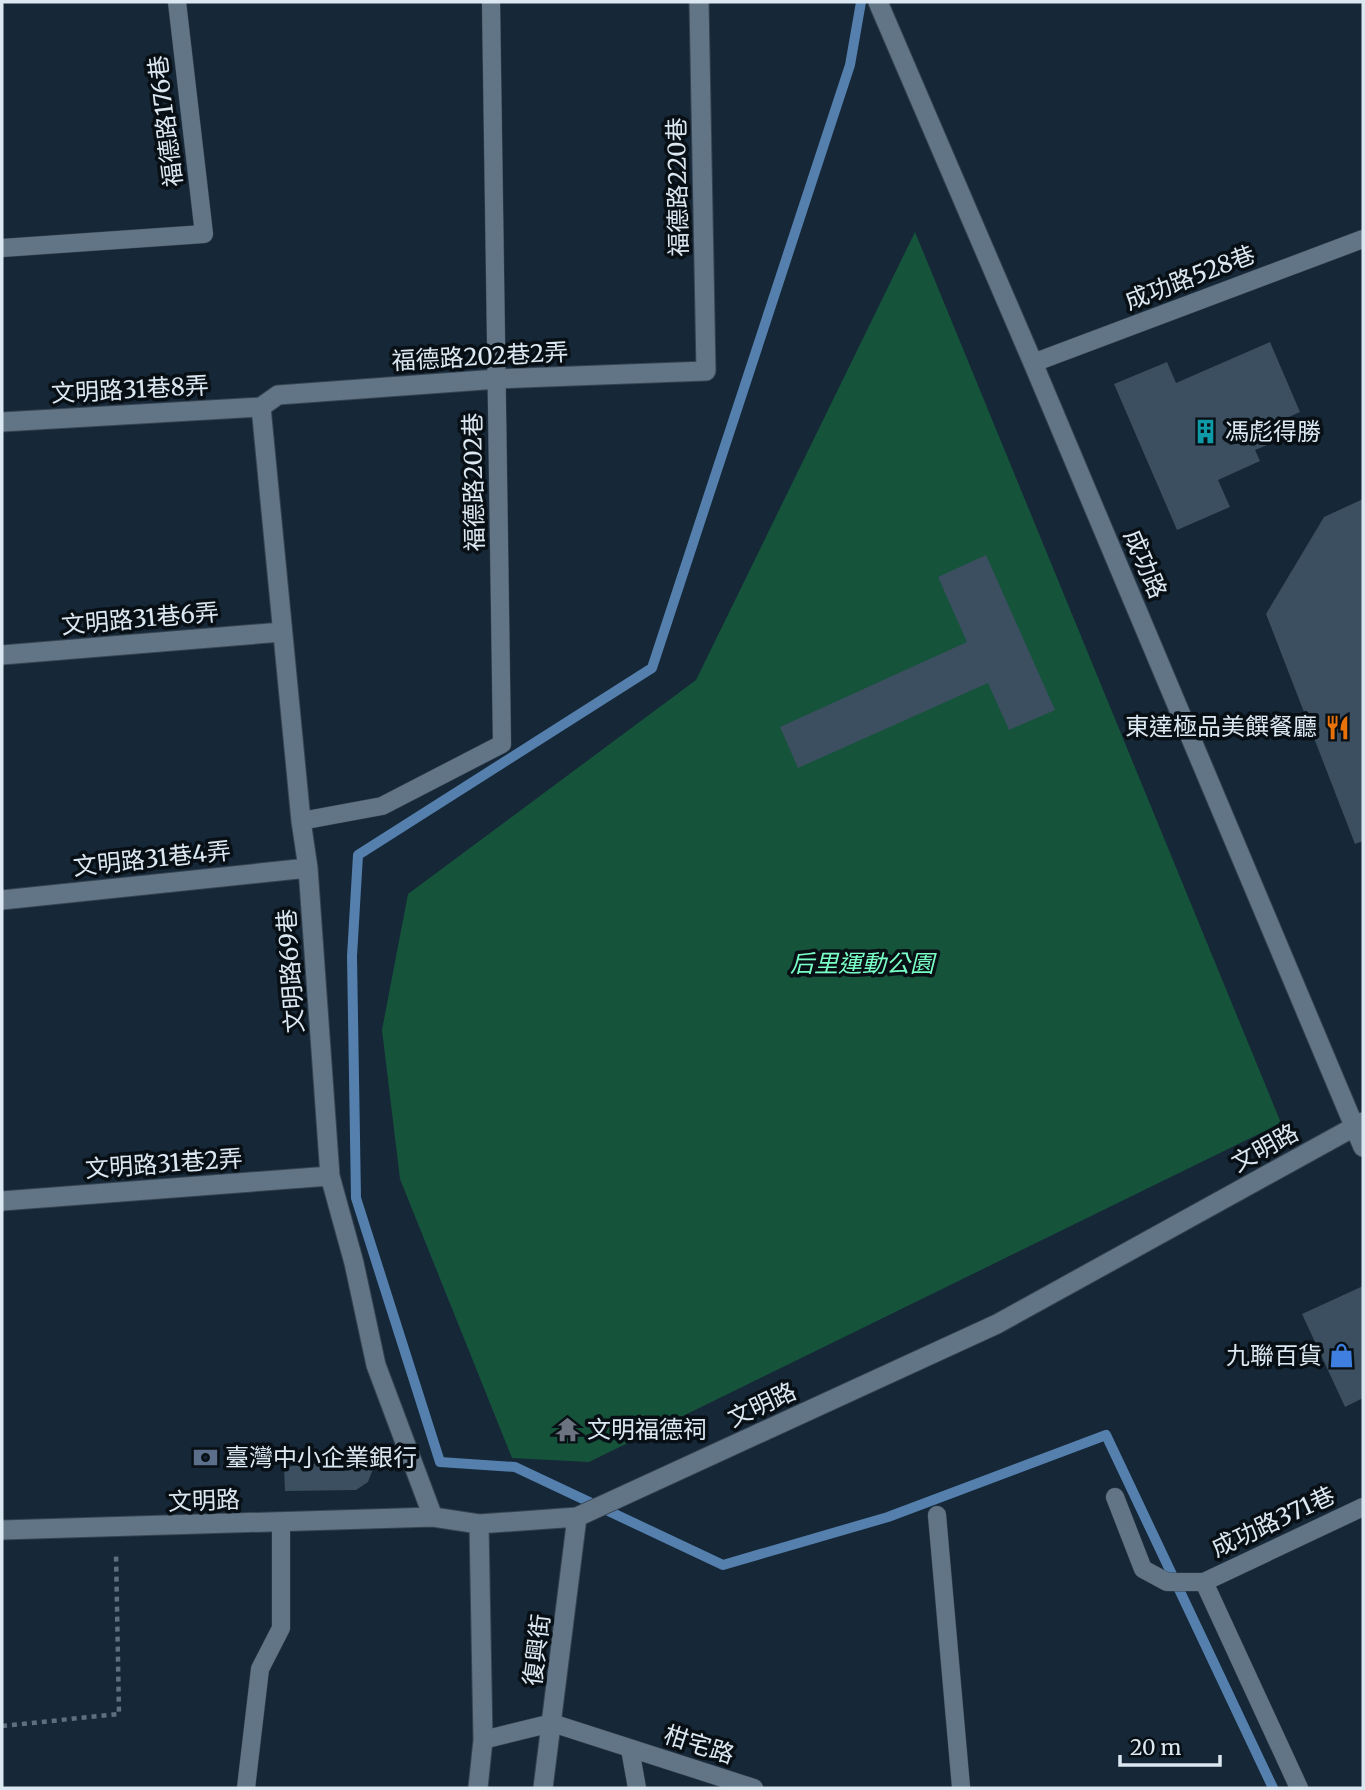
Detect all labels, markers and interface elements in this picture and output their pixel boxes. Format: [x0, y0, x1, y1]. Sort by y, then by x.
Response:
street label: 福德路176巷 [142, 54, 189, 189]
street label: 福德路220巷 [661, 117, 694, 257]
street label: 成功路528巷 [1120, 238, 1259, 317]
street label: 福德路202巷2弄 [391, 336, 569, 377]
street label: 文明路31巷8弄 [50, 370, 210, 409]
street label: 福德路202巷 [457, 412, 490, 552]
place label: 馮彪得勝 [1225, 416, 1321, 447]
building icon: 馮彪得勝 [1191, 418, 1219, 446]
street label: 成功路 [1117, 525, 1174, 603]
street label: 文明路31巷6弄 [60, 596, 220, 641]
place label: 東達極品美饌餐廳 [1125, 711, 1317, 742]
restaurant icon: 東達極品美饌餐廳 [1323, 713, 1351, 741]
street label: 文明路31巷4弄 [72, 835, 232, 882]
street label: 文明路69巷 [271, 908, 310, 1034]
park label: 后里運動公園 [790, 948, 937, 979]
street label: 文明路 [1226, 1117, 1304, 1179]
street label: 文明路31巷2弄 [84, 1143, 244, 1184]
place label: 九聯百貨 [1226, 1340, 1322, 1371]
shop icon: 九聯百貨 [1328, 1342, 1356, 1370]
street label: 文明路 [723, 1375, 801, 1434]
place label: 文明福德祠 [587, 1414, 707, 1445]
temple icon: 文明福德祠 [553, 1416, 581, 1444]
place label: 臺灣中小企業銀行 [225, 1442, 417, 1473]
bank icon: 臺灣中小企業銀行 [191, 1444, 219, 1472]
street label: 成功路371巷 [1206, 1479, 1340, 1564]
street label: 文明路 [167, 1484, 241, 1517]
street label: 復興街 [517, 1612, 556, 1688]
street label: 柑宅路 [660, 1719, 738, 1770]
scale bar [1120, 1724, 1220, 1768]
text: 20 m [1130, 1734, 1182, 1761]

